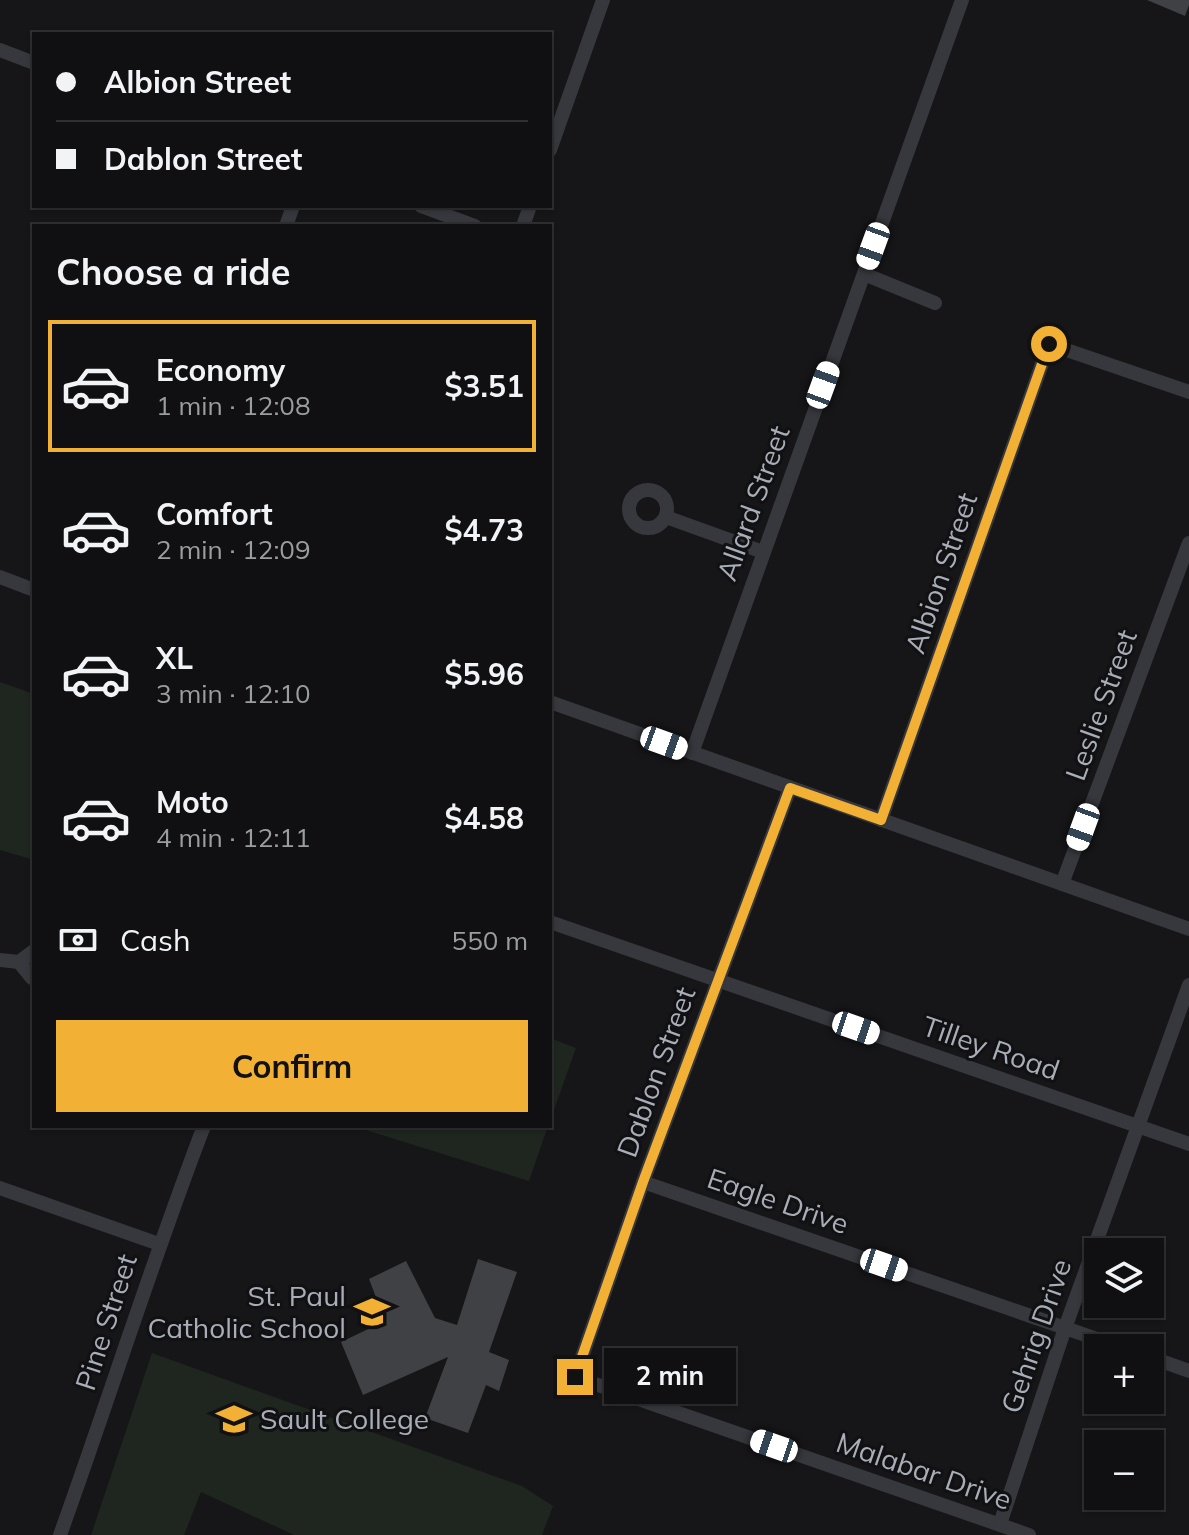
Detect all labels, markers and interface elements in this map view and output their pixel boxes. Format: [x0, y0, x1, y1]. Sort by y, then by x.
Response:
text: Albion Street [104, 63, 291, 101]
text: Dablon Street [104, 140, 302, 178]
car [854, 219, 892, 273]
text: Choose a ride [56, 249, 290, 294]
route start [1031, 326, 1067, 362]
icon: car [60, 350, 132, 422]
text: Economy [156, 351, 285, 389]
car [804, 358, 842, 412]
text: $3.51 [445, 367, 524, 405]
text: 1 min · 12:08 [156, 389, 311, 422]
street label: Allard Street [708, 420, 797, 585]
street label: Albion Street [897, 488, 984, 658]
icon: car [60, 494, 132, 566]
text: Comfort [156, 495, 273, 533]
text: $4.73 [445, 511, 524, 549]
text: 2 min · 12:09 [156, 533, 311, 566]
street label: Leslie Street [1057, 625, 1144, 785]
icon: car [60, 638, 132, 710]
text: XL [156, 639, 193, 677]
text: $5.96 [445, 655, 524, 693]
text: 3 min · 12:10 [156, 677, 311, 710]
car [637, 724, 691, 762]
icon: car [60, 782, 132, 854]
text: Moto [156, 783, 229, 821]
text: $4.58 [445, 799, 524, 837]
car [1064, 800, 1102, 854]
text: 4 min · 12:11 [156, 821, 311, 854]
icon: cash [56, 918, 100, 962]
text: Cash [120, 921, 191, 959]
text: 550 m [452, 924, 528, 957]
street label: Dablon Street [609, 982, 703, 1162]
street label: Tilley Road [918, 1008, 1064, 1087]
car [829, 1009, 883, 1047]
button: Confirm [56, 1020, 528, 1112]
street label: Eagle Drive [703, 1160, 853, 1241]
map controls [1084, 1238, 1164, 1510]
button: layers [1084, 1238, 1164, 1318]
car [857, 1246, 911, 1284]
street label: Pine Street [67, 1249, 144, 1394]
street label: Gehrig Drive [993, 1254, 1078, 1418]
place label: St. Paul Catholic School [147, 1278, 346, 1345]
school or university icon: St. Paul Catholic School [353, 1293, 391, 1331]
button: + [1084, 1334, 1164, 1414]
callout: 2 min [603, 1349, 735, 1405]
route end [557, 1359, 593, 1395]
text: 2 min [636, 1359, 704, 1392]
school or university icon: Sault College [215, 1400, 253, 1438]
place label: Sault College [260, 1401, 429, 1436]
street label: Malabar Drive [832, 1424, 1016, 1517]
car [747, 1427, 801, 1465]
button: − [1084, 1430, 1164, 1510]

